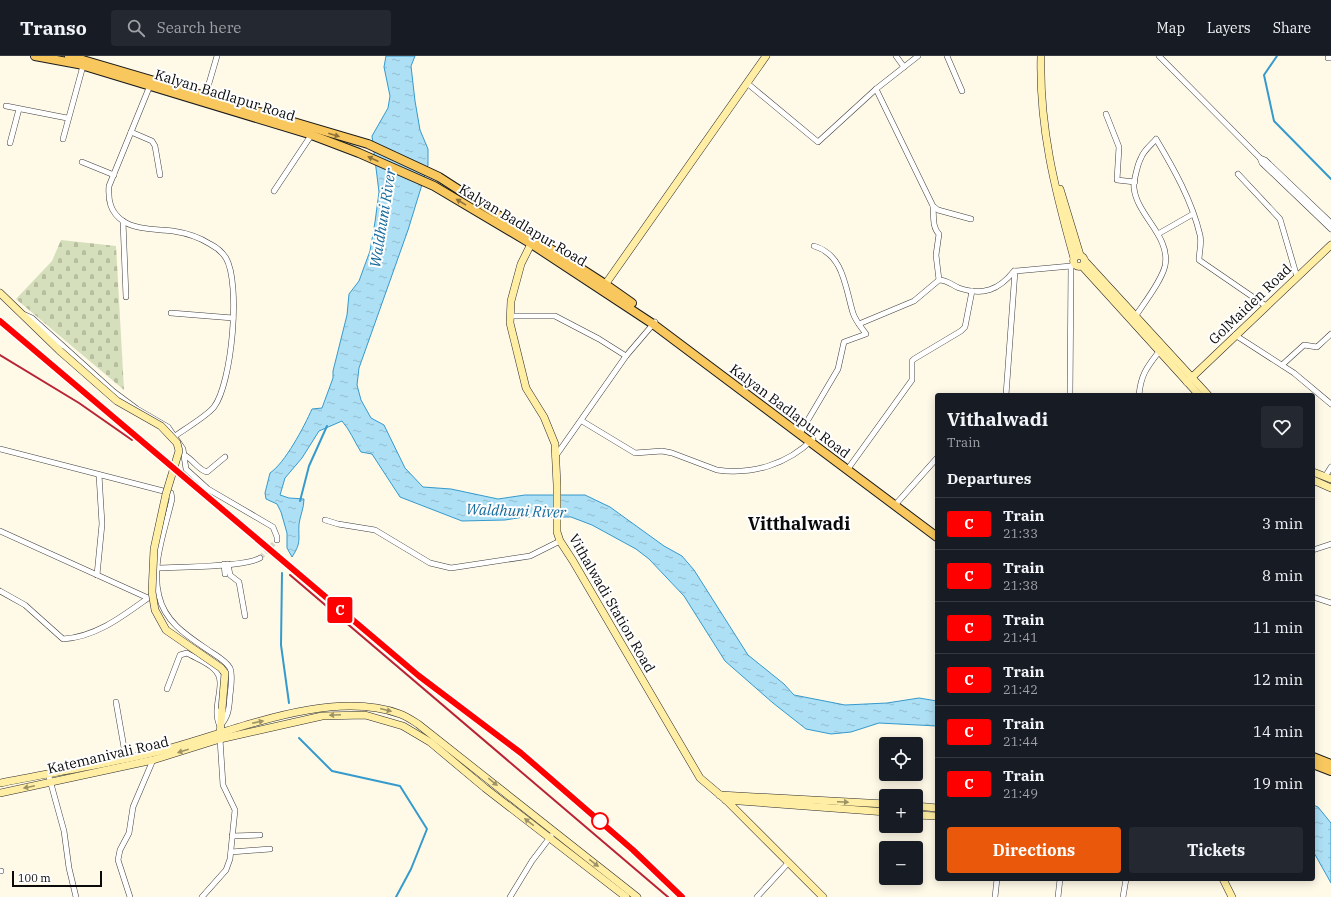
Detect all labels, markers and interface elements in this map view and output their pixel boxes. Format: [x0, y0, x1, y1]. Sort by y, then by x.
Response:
search box [111, 10, 391, 46]
text: Transo [20, 16, 87, 40]
icon: search [125, 17, 147, 39]
text: Search here [157, 18, 241, 37]
text: Map [1157, 19, 1185, 37]
text: Layers [1207, 19, 1251, 37]
text: Share [1273, 19, 1311, 37]
street label: Kalyan Badlapur Road [152, 65, 298, 125]
one-way arrow [328, 132, 340, 138]
one-way arrow [367, 156, 378, 162]
water label: Waldhuni River [365, 167, 400, 269]
street label: Kalyan Badlapur Road [456, 180, 591, 271]
one-way arrow [455, 199, 467, 206]
street label: GolMaiden Road [1205, 260, 1295, 348]
street label: Kalyan Badlapur Road [726, 360, 854, 462]
button: heart [1261, 406, 1303, 448]
text: Vithalwadi [947, 407, 1048, 431]
text: Train [947, 434, 981, 451]
text: Departures [947, 469, 1031, 488]
water label: Waldhuni River [466, 499, 567, 522]
text: Train [1003, 506, 1044, 525]
district label: Vitthalwadi [748, 512, 850, 535]
text: 3 min [1262, 514, 1303, 533]
text: C [964, 515, 974, 533]
text: 21:33 [1003, 525, 1038, 542]
street label: Vithalwadi Station Road [565, 530, 659, 676]
text: Train [1003, 558, 1044, 577]
text: 8 min [1262, 566, 1303, 585]
text: C [964, 567, 974, 585]
text: 21:38 [1003, 577, 1038, 594]
line badge: C [327, 597, 353, 623]
text: C [335, 601, 345, 619]
text: Train [1003, 610, 1044, 629]
text: 11 min [1253, 618, 1303, 637]
text: C [964, 619, 974, 637]
text: 21:41 [1003, 629, 1038, 646]
text: Train [1003, 662, 1044, 681]
text: 12 min [1253, 670, 1303, 689]
text: C [964, 671, 974, 689]
text: 21:42 [1003, 681, 1038, 698]
one-way arrow [379, 708, 392, 714]
one-way arrow [329, 711, 341, 718]
text: Train [1003, 714, 1044, 733]
one-way arrow [252, 718, 264, 724]
text: 14 min [1253, 722, 1303, 741]
text: C [964, 723, 974, 741]
street label: Katemanivali Road [45, 732, 171, 778]
text: 21:44 [1003, 733, 1038, 750]
map controls [879, 737, 923, 885]
button: locate [879, 737, 923, 781]
one-way arrow [177, 748, 189, 754]
text: Train [1003, 766, 1044, 785]
text: 19 min [1253, 774, 1303, 793]
text: C [964, 775, 974, 793]
one-way arrow [487, 778, 498, 787]
one-way arrow [23, 784, 35, 790]
text: 21:49 [1003, 785, 1038, 802]
button: + [879, 789, 923, 833]
one-way arrow [837, 798, 849, 805]
unlabelled marker [591, 812, 609, 830]
one-way arrow [523, 818, 534, 827]
button: Directions [947, 827, 1121, 873]
button: Tickets [1129, 827, 1303, 873]
button: − [879, 841, 923, 885]
one-way arrow [589, 859, 600, 868]
scale bar [12, 869, 102, 888]
text: 100 m [18, 871, 51, 885]

